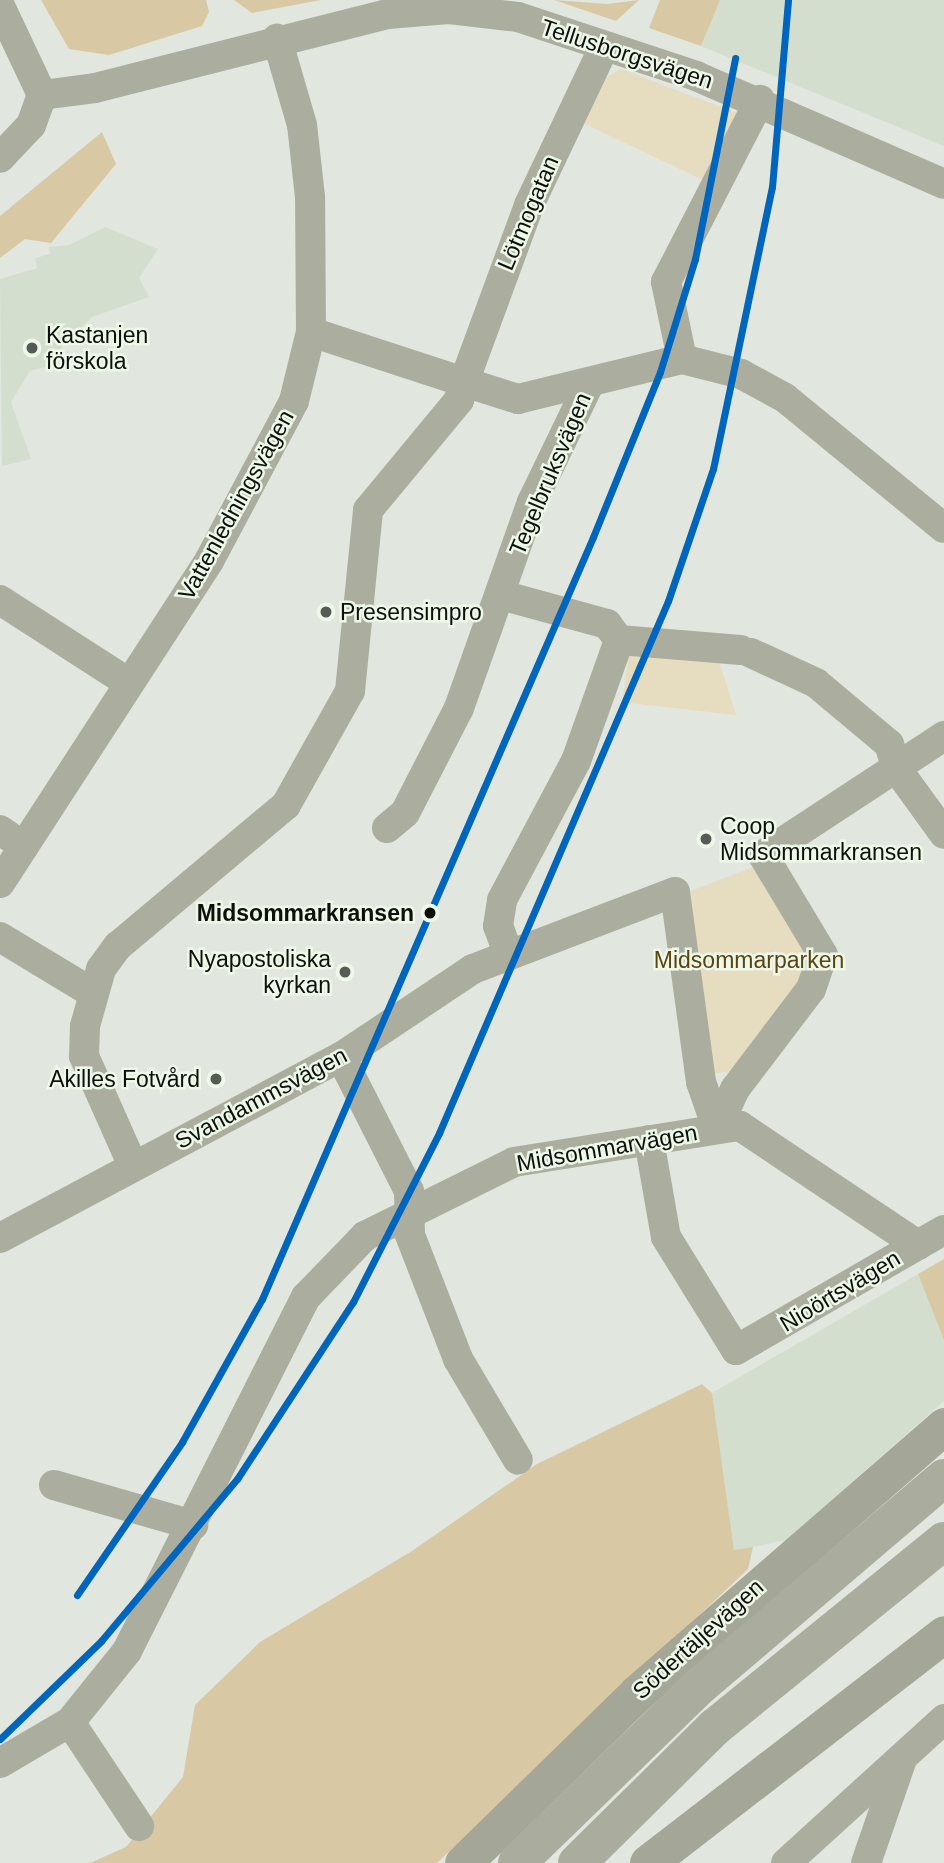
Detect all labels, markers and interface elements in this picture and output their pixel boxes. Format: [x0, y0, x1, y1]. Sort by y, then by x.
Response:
street label: Tellusborgsvägen [538, 13, 716, 95]
street label: Lötmogatan [492, 152, 564, 274]
place label: Kastanjen förskola [46, 321, 148, 375]
marker: Kastanjen förskola [24, 340, 40, 356]
street label: Tegelbruksvägen [503, 389, 597, 559]
street label: Vattenledningsvägen [172, 405, 300, 605]
place label: Presensimpro [340, 598, 482, 626]
marker: Presensimpro [318, 604, 334, 620]
place label: Coop Midsommarkransen [720, 812, 922, 866]
marker: Coop Midsommarkransen [698, 831, 714, 847]
place label: Midsommarkransen [197, 899, 414, 927]
marker: Midsommarkransen [420, 903, 440, 923]
place label: Nyapostoliska kyrkan [188, 945, 331, 999]
park label: Midsommarparken [654, 946, 844, 974]
marker: Nyapostoliska kyrkan [337, 964, 353, 980]
street label: Svandammsvägen [170, 1041, 352, 1155]
place label: Akilles Fotvård [49, 1065, 200, 1093]
marker: Akilles Fotvård [206, 1069, 226, 1089]
street label: Midsommarvägen [515, 1119, 699, 1177]
street label: Nioörtsvägen [775, 1244, 905, 1338]
street label: Södertäljevägen [627, 1573, 769, 1705]

